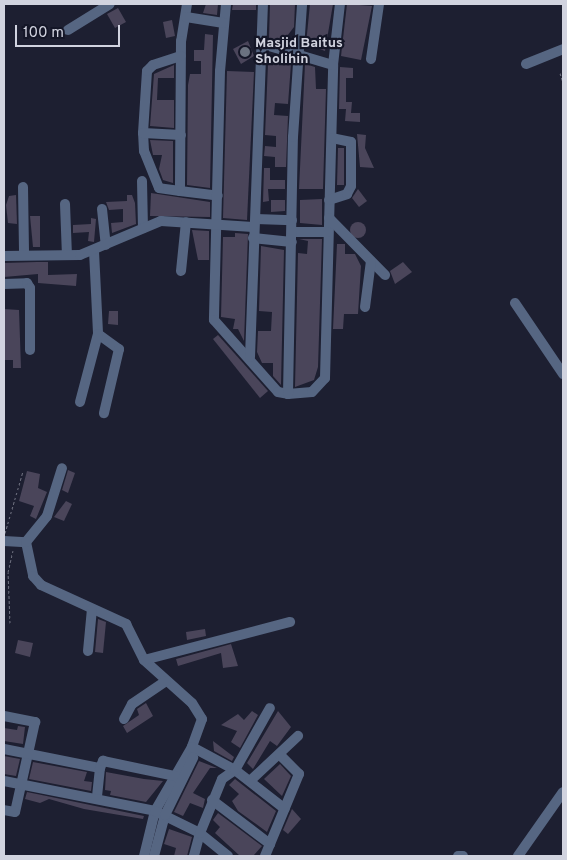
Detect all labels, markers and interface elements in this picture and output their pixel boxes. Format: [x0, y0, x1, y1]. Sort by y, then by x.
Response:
scale bar [18, 15, 122, 47]
text: 100 m [23, 24, 64, 43]
place label: Masjid Baitus Sholihin [255, 36, 343, 68]
marker: Masjid Baitus Sholihin [239, 46, 251, 58]

